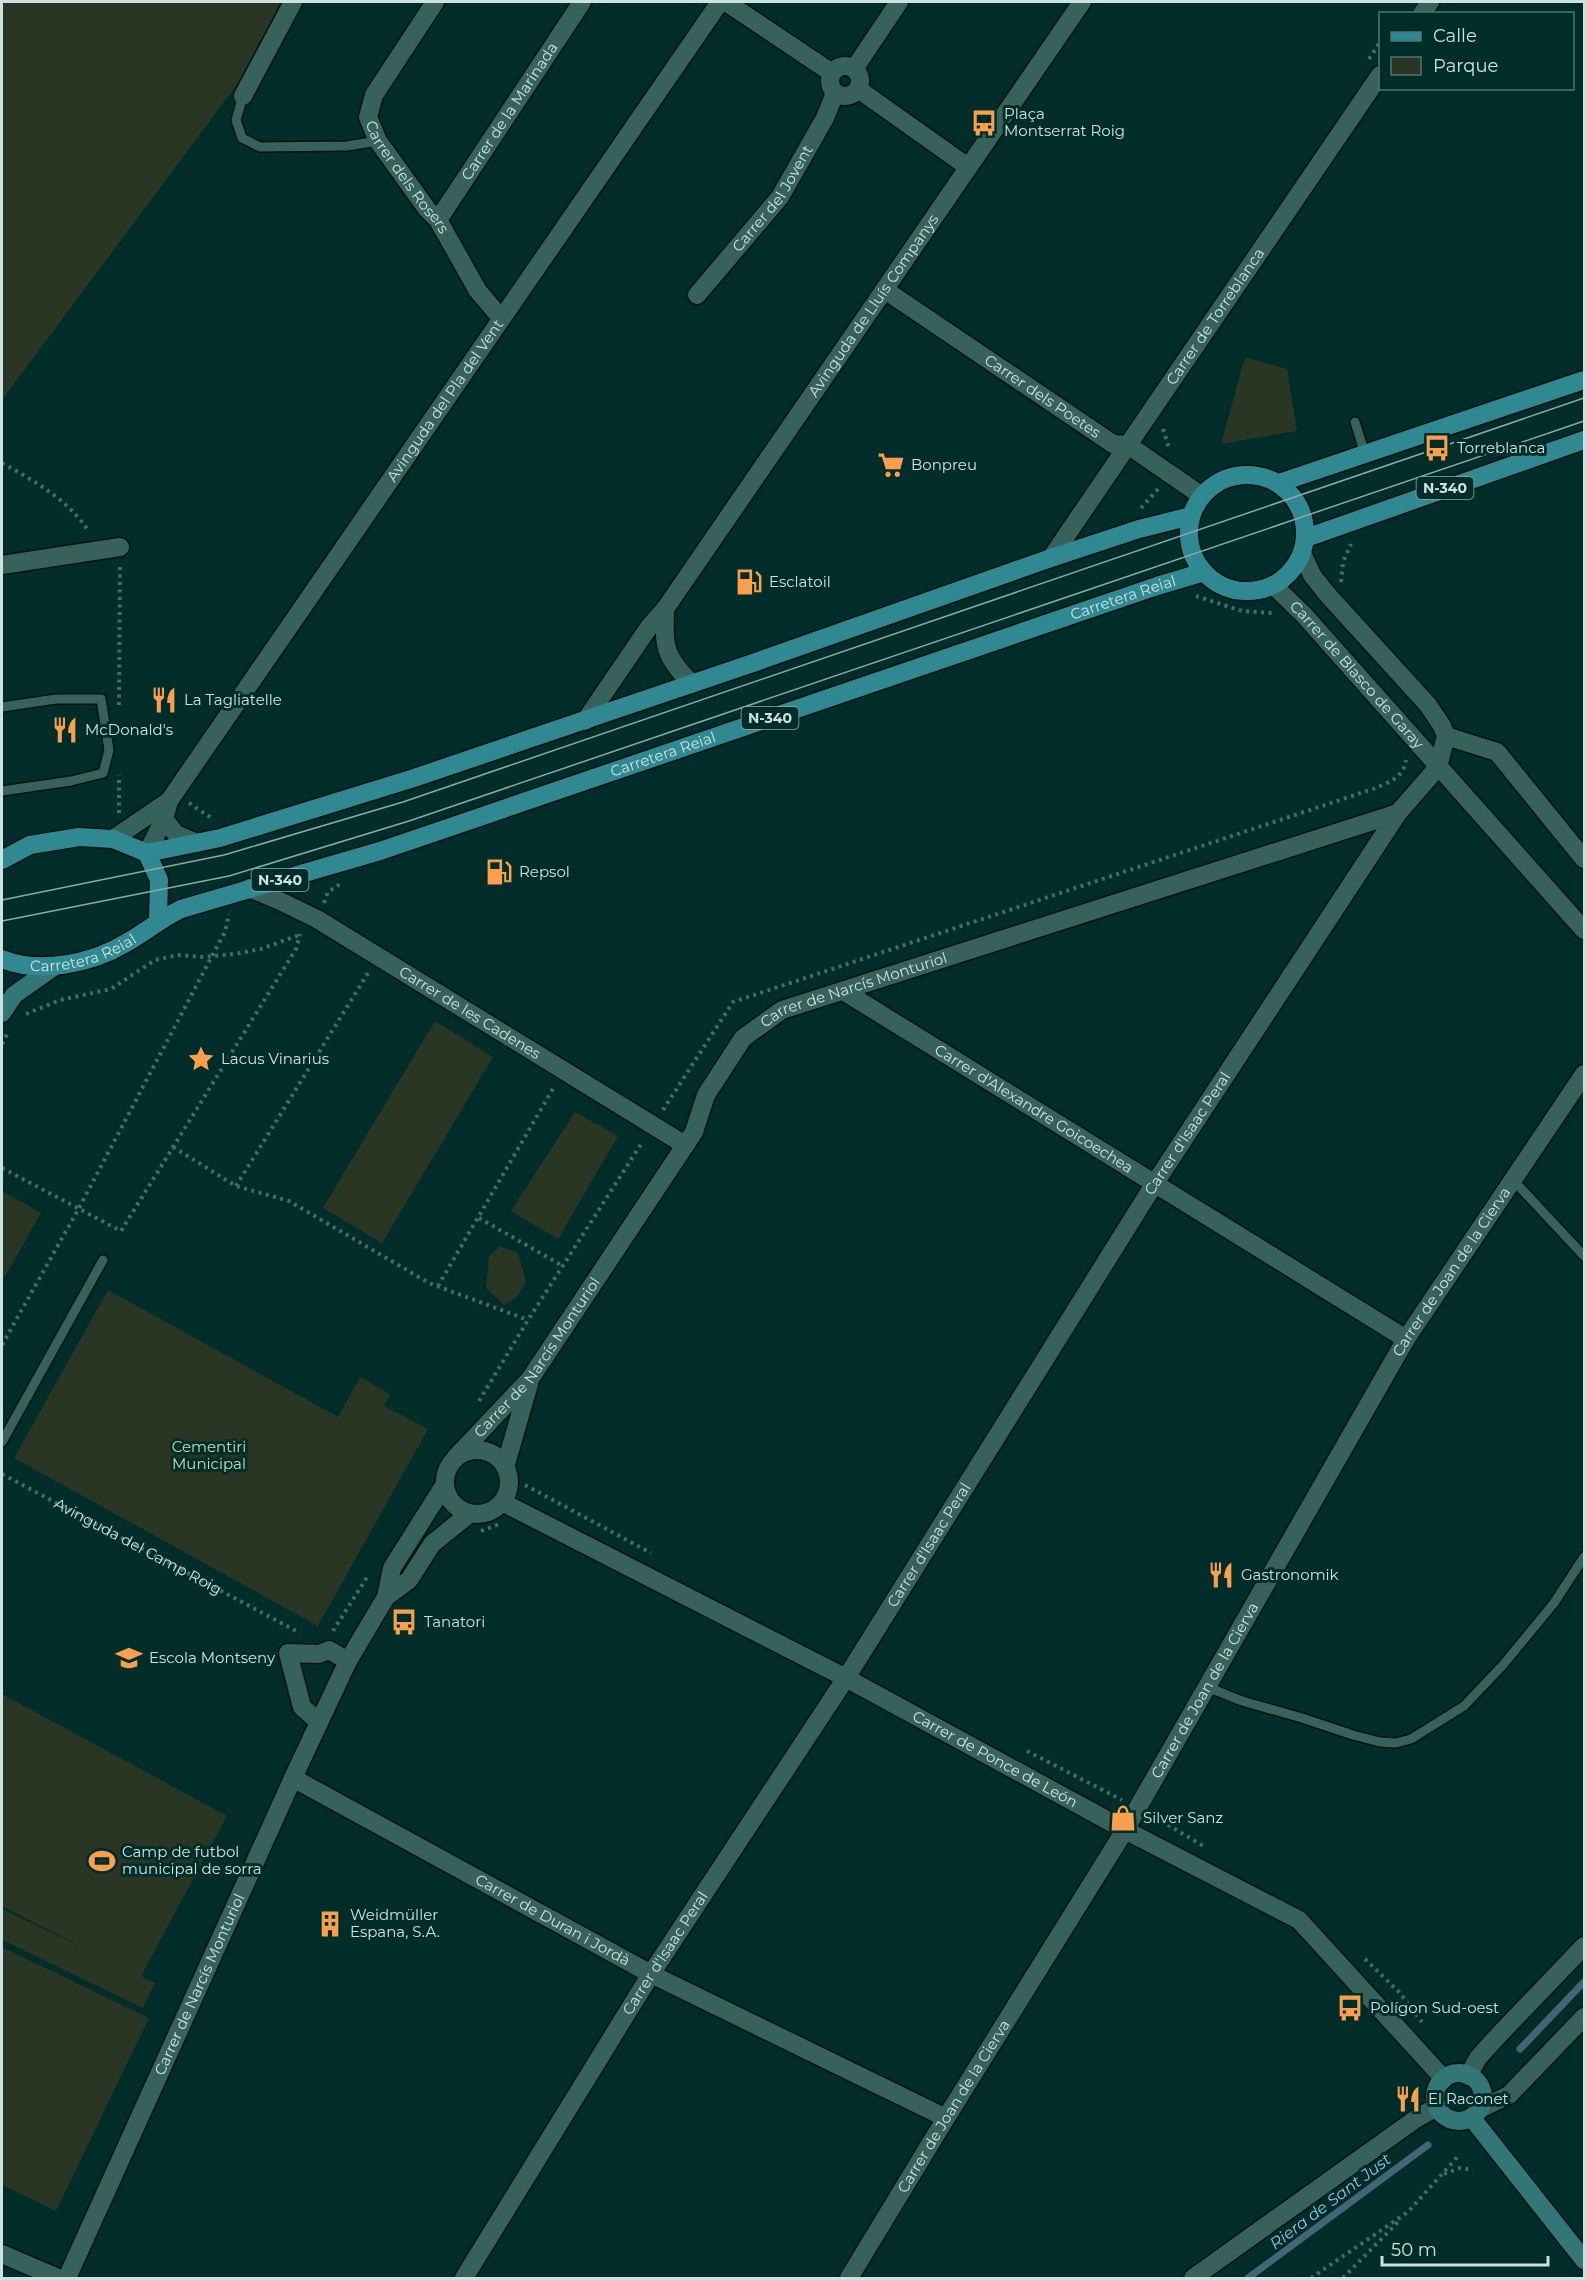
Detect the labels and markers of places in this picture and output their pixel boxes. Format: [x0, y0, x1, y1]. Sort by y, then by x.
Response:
place label: Plaça Montserrat Roig [1004, 104, 1125, 140]
bus stop icon: Plaça Montserrat Roig [969, 108, 999, 138]
bus stop icon: Torreblanca [1422, 433, 1452, 463]
place label: Torreblanca [1457, 438, 1545, 457]
supermarket icon: Bonpreu [876, 450, 906, 480]
place label: Bonpreu [911, 455, 977, 474]
fuel station icon: Esclatoil [734, 567, 764, 597]
place label: Esclatoil [769, 572, 831, 591]
restaurant icon: La Tagliatelle [149, 685, 179, 715]
place label: La Tagliatelle [184, 690, 282, 709]
restaurant icon: McDonald's [50, 715, 80, 745]
place label: McDonald's [85, 720, 173, 739]
fuel station icon: Repsol [484, 857, 514, 887]
place label: Repsol [519, 862, 570, 881]
place icon: Lacus Vinarius [186, 1044, 216, 1074]
place label: Lacus Vinarius [221, 1049, 329, 1068]
restaurant icon: Gastronomik [1206, 1560, 1236, 1590]
place label: Gastronomik [1241, 1565, 1339, 1584]
bus stop icon: Tanatori [389, 1607, 419, 1637]
place label: Tanatori [424, 1612, 485, 1631]
school or university icon: Escola Montseny [114, 1643, 144, 1673]
place label: Escola Montseny [149, 1648, 276, 1667]
shop icon: Silver Sanz [1108, 1803, 1138, 1833]
place label: Silver Sanz [1143, 1808, 1223, 1827]
place label: Camp de futbol municipal de sorra [122, 1842, 262, 1878]
sports icon: Camp de futbol municipal de sorra [87, 1846, 117, 1876]
place label: Weidmüller Espana, S.A. [350, 1905, 440, 1941]
building icon: Weidmüller Espana, S.A. [315, 1909, 345, 1939]
bus stop icon: Polígon Sud-oest [1335, 1993, 1365, 2023]
place label: Polígon Sud-oest [1370, 1998, 1499, 2017]
restaurant icon: El Raconet [1393, 2084, 1423, 2114]
place label: El Raconet [1428, 2089, 1509, 2108]

